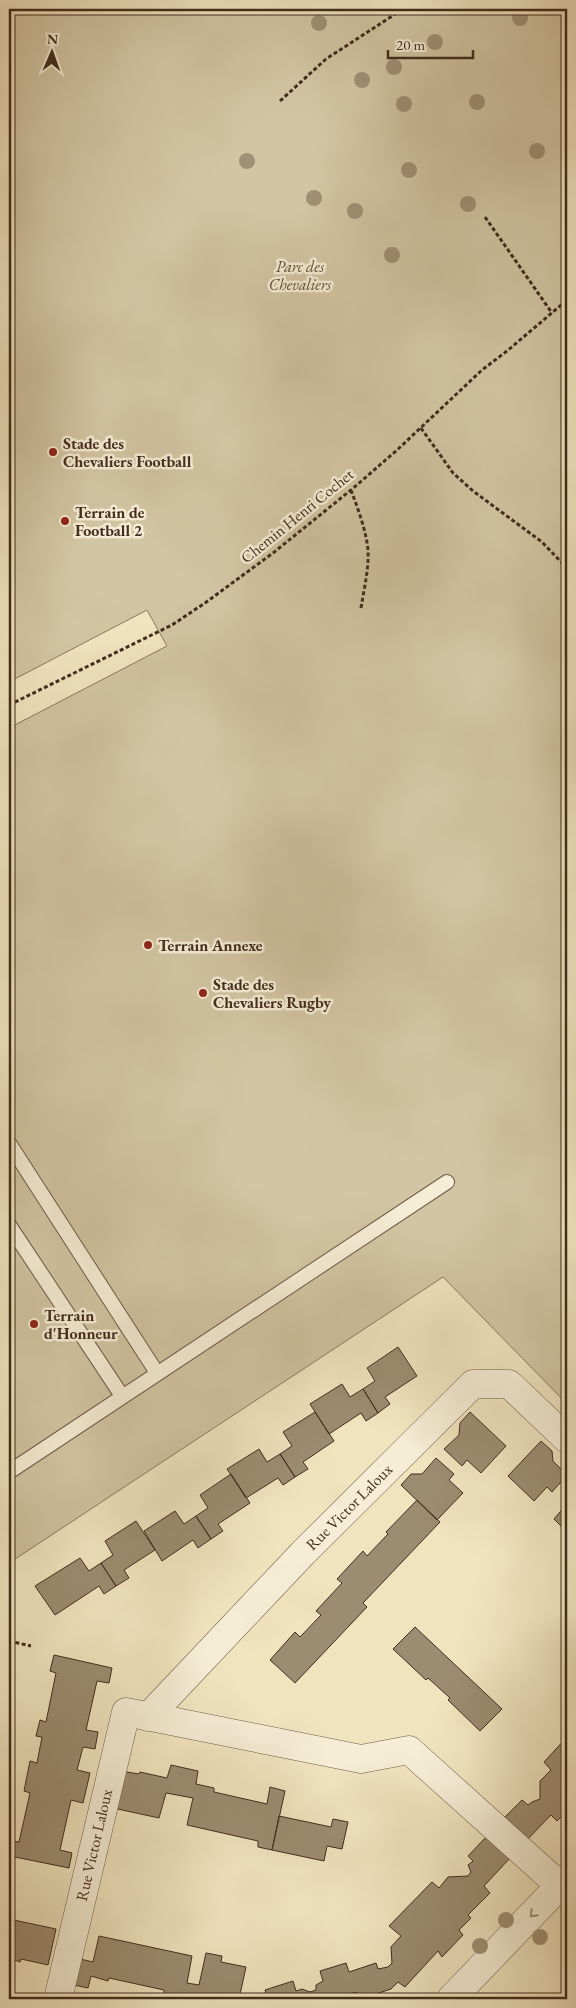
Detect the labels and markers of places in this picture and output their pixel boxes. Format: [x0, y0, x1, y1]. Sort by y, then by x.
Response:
place label: Stade des Chevaliers Football [63, 433, 192, 472]
marker: Stade des Chevaliers Football [47, 446, 59, 458]
place label: Terrain de Football 2 [75, 502, 145, 541]
marker: Terrain de Football 2 [59, 515, 71, 527]
place label: Terrain Annexe [158, 935, 263, 956]
marker: Terrain Annexe [142, 939, 154, 951]
place label: Stade des Chevaliers Rugby [213, 974, 331, 1013]
marker: Stade des Chevaliers Rugby [197, 987, 209, 999]
place label: Terrain d'Honneur [44, 1305, 118, 1344]
marker: Terrain d'Honneur [28, 1318, 40, 1330]

